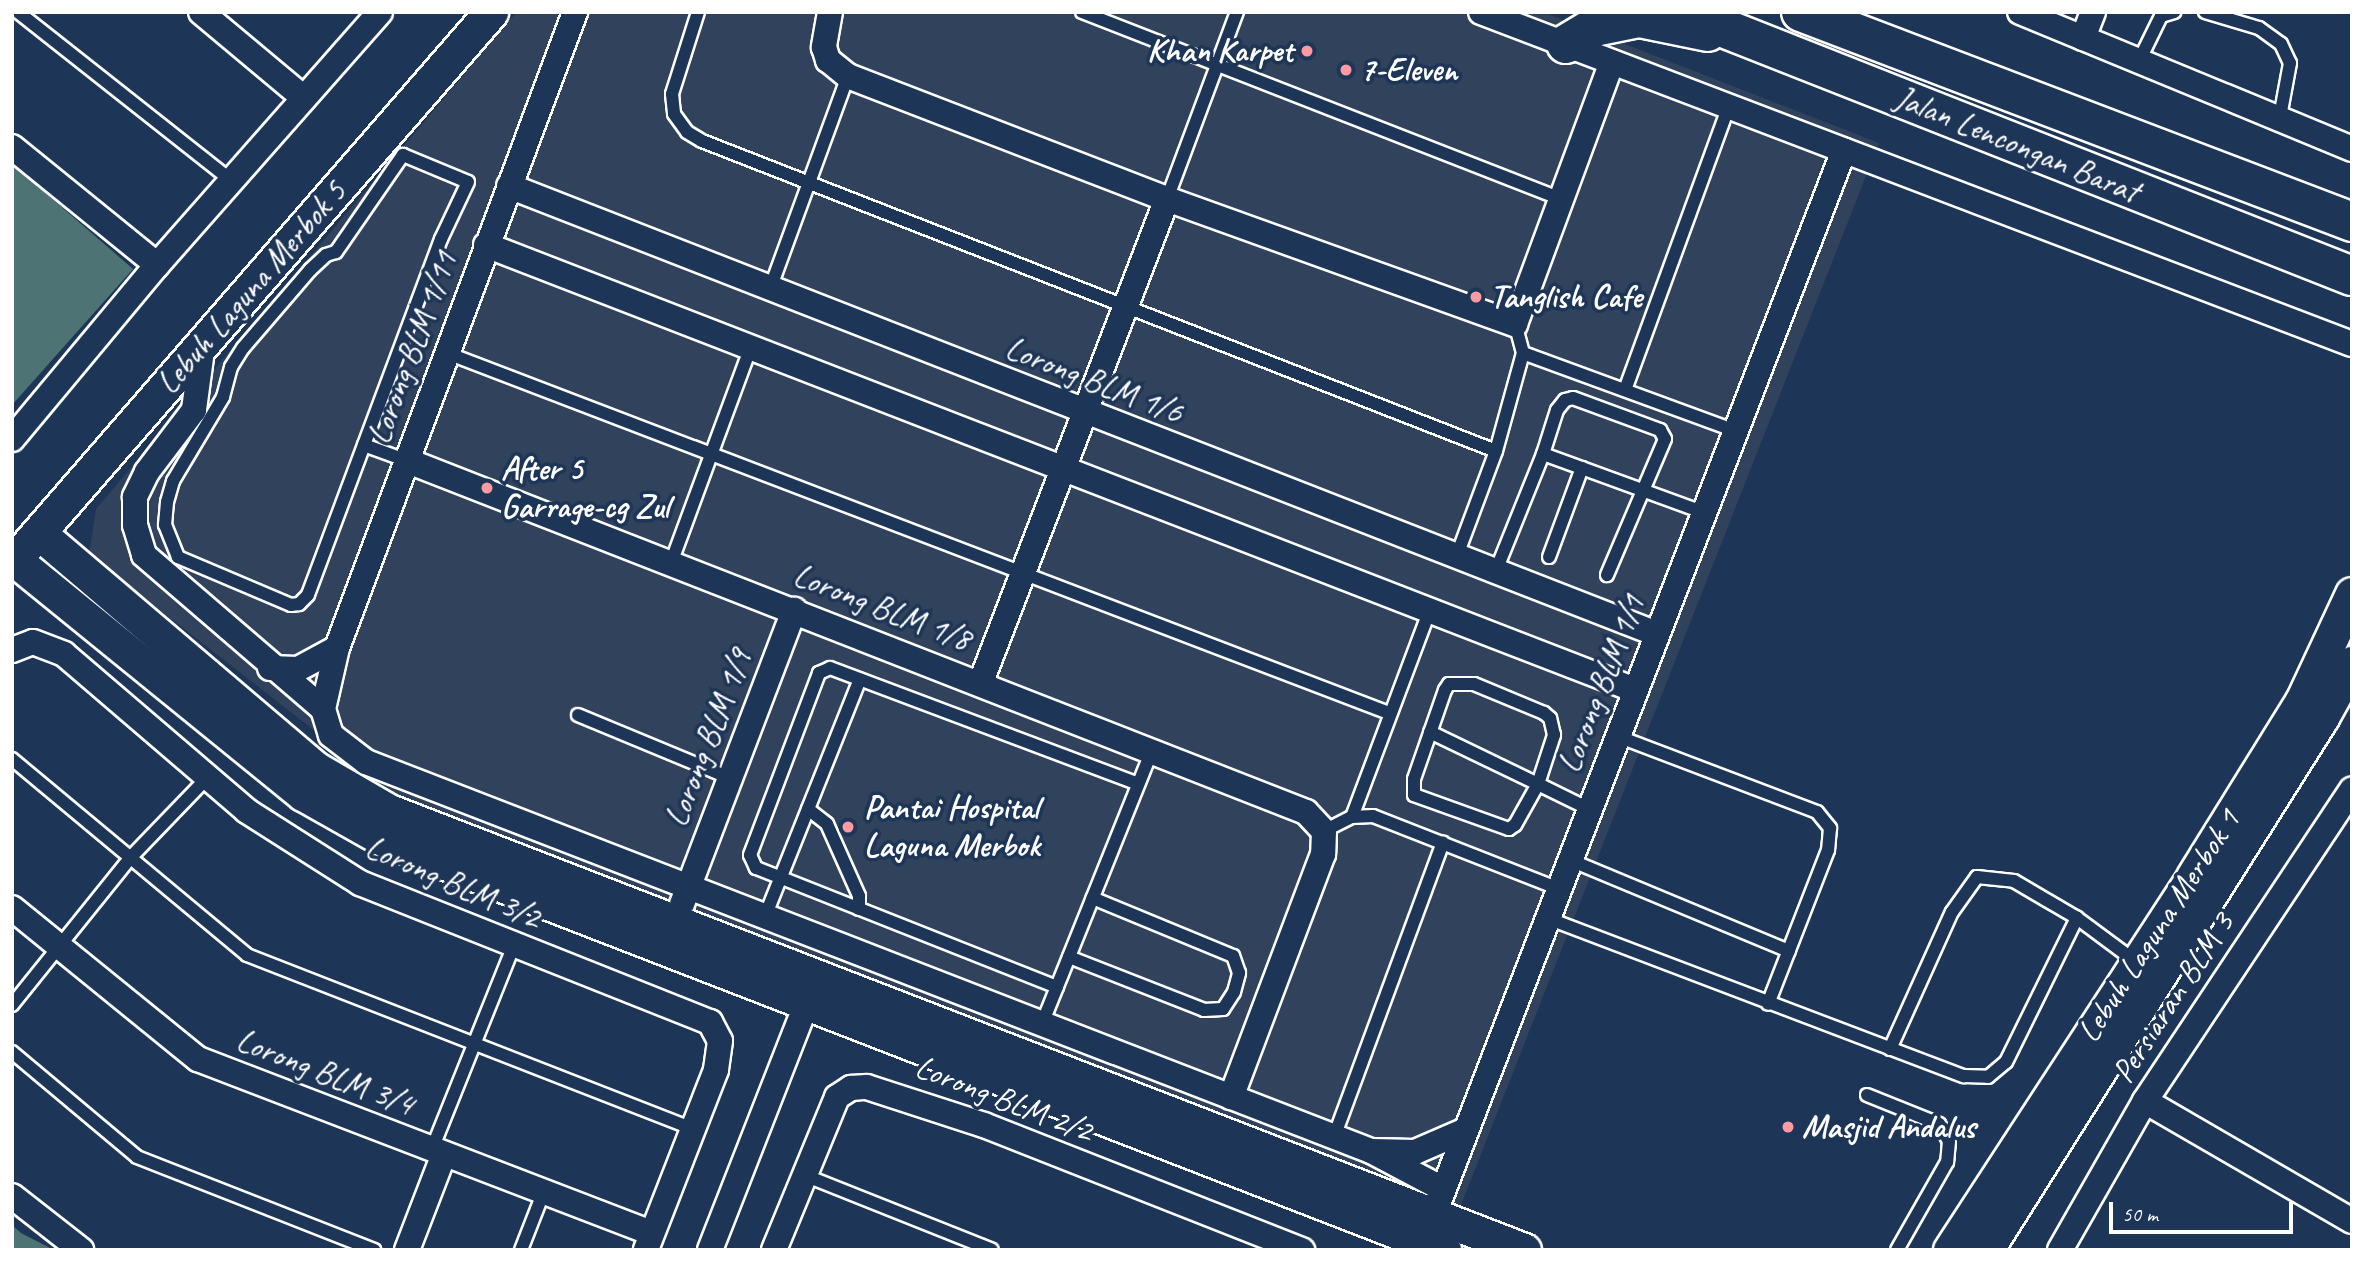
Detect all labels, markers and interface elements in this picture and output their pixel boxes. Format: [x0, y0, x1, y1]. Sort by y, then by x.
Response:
place label: Khan Karpet [1146, 31, 1293, 71]
marker: Khan Karpet [1299, 43, 1315, 59]
place label: 7-Eleven [1360, 50, 1457, 90]
marker: 7-Eleven [1338, 62, 1354, 78]
street label: Jalan Lencongan Barat [1889, 78, 2145, 212]
street label: Lebuh Laguna Merbok 5 [148, 173, 356, 403]
street label: Lorong BLM 1/11 [360, 247, 466, 449]
place label: Tanglish Cafe [1490, 277, 1643, 317]
marker: Tanglish Cafe [1468, 289, 1484, 305]
street label: Lorong BLM 1/6 [1000, 329, 1188, 433]
place label: After 5 Garrage-cg Zul [501, 449, 670, 527]
marker: After 5 Garrage-cg Zul [479, 480, 495, 496]
street label: Lorong BLM 1/8 [788, 556, 976, 660]
street label: Lorong BLM 1/1 [1550, 590, 1654, 778]
street label: Lorong BLM 1/9 [657, 644, 761, 832]
place label: Pantai Hospital Laguna Merbok [864, 788, 1040, 866]
street label: Lebuh Laguna Merbok 1 [2069, 802, 2249, 1050]
marker: Pantai Hospital Laguna Merbok [838, 817, 858, 837]
street label: Lorong BLM 3/2 [359, 828, 547, 938]
street label: Persiaran BLM 3 [2103, 906, 2243, 1090]
street label: Lorong BLM 3/4 [231, 1021, 419, 1125]
street label: Lorong BLM 2/2 [910, 1047, 1098, 1151]
place label: Masjid Andalus [1802, 1107, 1976, 1147]
marker: Masjid Andalus [1780, 1119, 1796, 1135]
scale bar [2112, 1188, 2296, 1232]
text: 50 m [2122, 1201, 2158, 1227]

